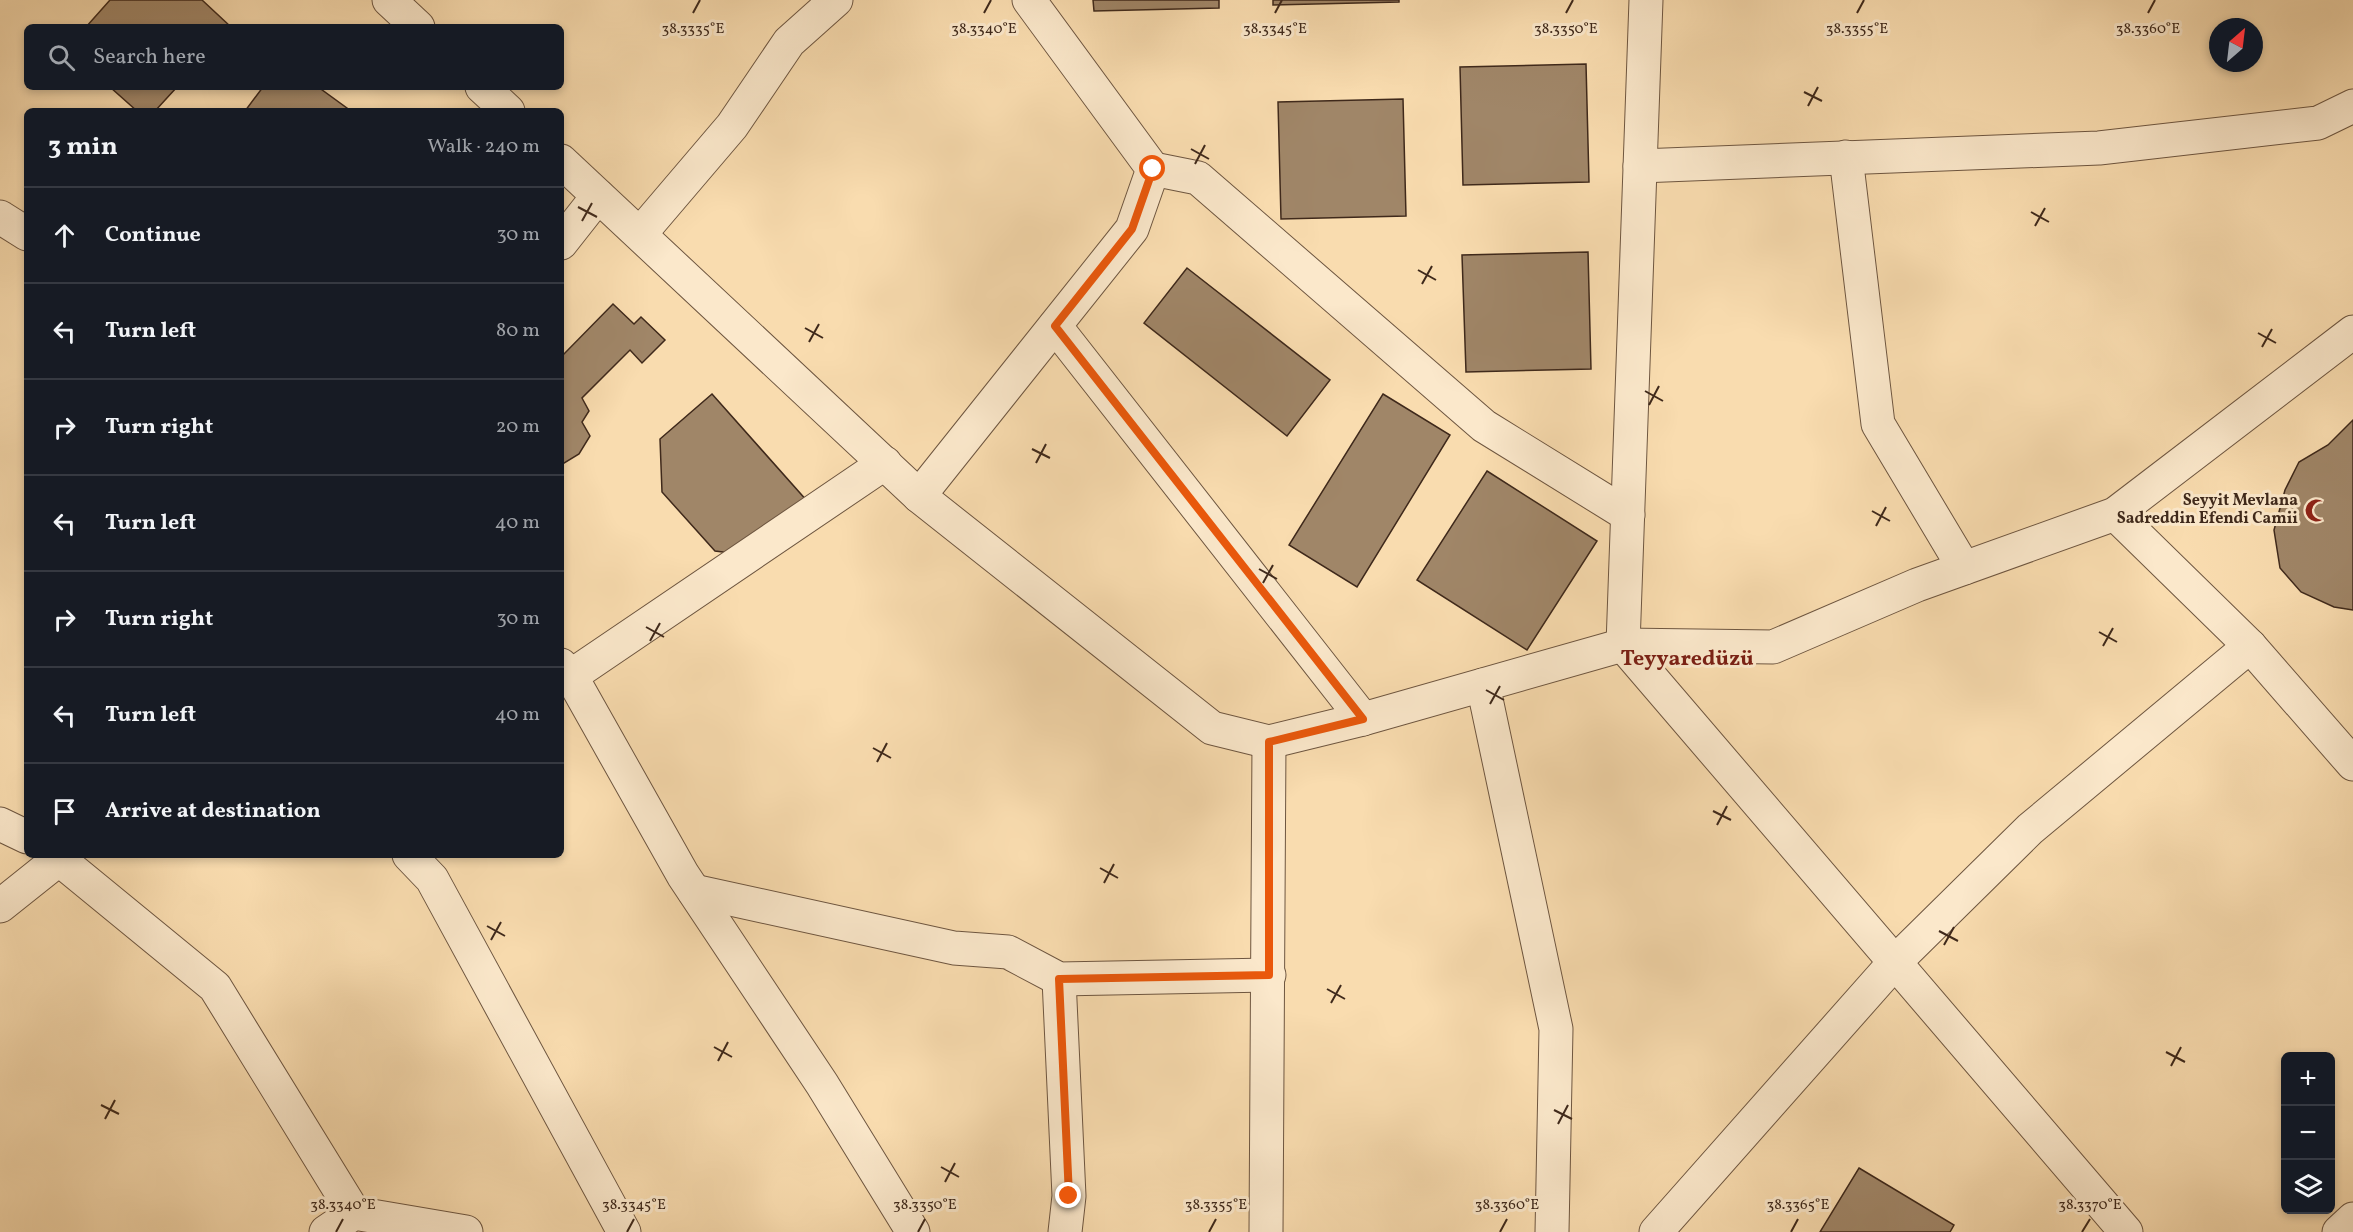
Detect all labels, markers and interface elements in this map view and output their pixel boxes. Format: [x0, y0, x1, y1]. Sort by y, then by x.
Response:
north arrow [2209, 18, 2263, 72]
text: 38.3335°E [662, 19, 724, 40]
text: 38.3340°E [951, 19, 1017, 40]
text: 38.3345°E [1243, 19, 1307, 40]
text: 38.3350°E [1534, 19, 1598, 40]
text: 38.3355°E [1826, 19, 1888, 40]
text: 38.3360°E [2116, 19, 2180, 40]
search box [24, 24, 564, 90]
icon: search [45, 41, 78, 74]
text: Search here [93, 42, 206, 73]
text: 3 min [48, 129, 118, 165]
text: Walk · 240 m [427, 133, 540, 161]
route start [1139, 155, 1165, 181]
icon: ahead [48, 219, 81, 252]
text: Continue [105, 220, 201, 251]
text: 30 m [496, 221, 540, 249]
icon: left [48, 315, 81, 348]
text: Turn left [105, 316, 196, 347]
text: 80 m [496, 317, 540, 345]
icon: right [48, 411, 81, 444]
text: Turn right [105, 412, 213, 443]
text: 20 m [496, 413, 540, 441]
place label: Seyyit Mevlana Sadreddin Efendi Camii [2117, 490, 2298, 530]
mosque icon: Seyyit Mevlana Sadreddin Efendi Camii [2303, 497, 2329, 523]
icon: left [48, 507, 81, 540]
text: Turn left [105, 508, 196, 539]
text: 40 m [495, 509, 540, 537]
icon: right [48, 603, 81, 636]
text: Turn right [105, 604, 213, 635]
text: 30 m [496, 605, 540, 633]
district label: Teyyaredüzü [1620, 644, 1754, 675]
icon: left [48, 699, 81, 732]
text: Turn left [105, 700, 196, 731]
text: 40 m [495, 701, 540, 729]
icon: arrive [48, 795, 81, 828]
text: Arrive at destination [105, 796, 321, 827]
map controls [2281, 1052, 2335, 1214]
button: + [2281, 1052, 2335, 1106]
button: − [2281, 1106, 2335, 1160]
button: layers [2281, 1160, 2335, 1214]
route end [1055, 1182, 1081, 1208]
text: 38.3340°E [310, 1195, 376, 1216]
text: 38.3345°E [602, 1195, 666, 1216]
text: 38.3350°E [893, 1195, 957, 1216]
text: 38.3355°E [1185, 1195, 1247, 1216]
text: 38.3360°E [1475, 1195, 1539, 1216]
text: 38.3365°E [1767, 1195, 1829, 1216]
text: 38.3370°E [2058, 1195, 2122, 1216]

